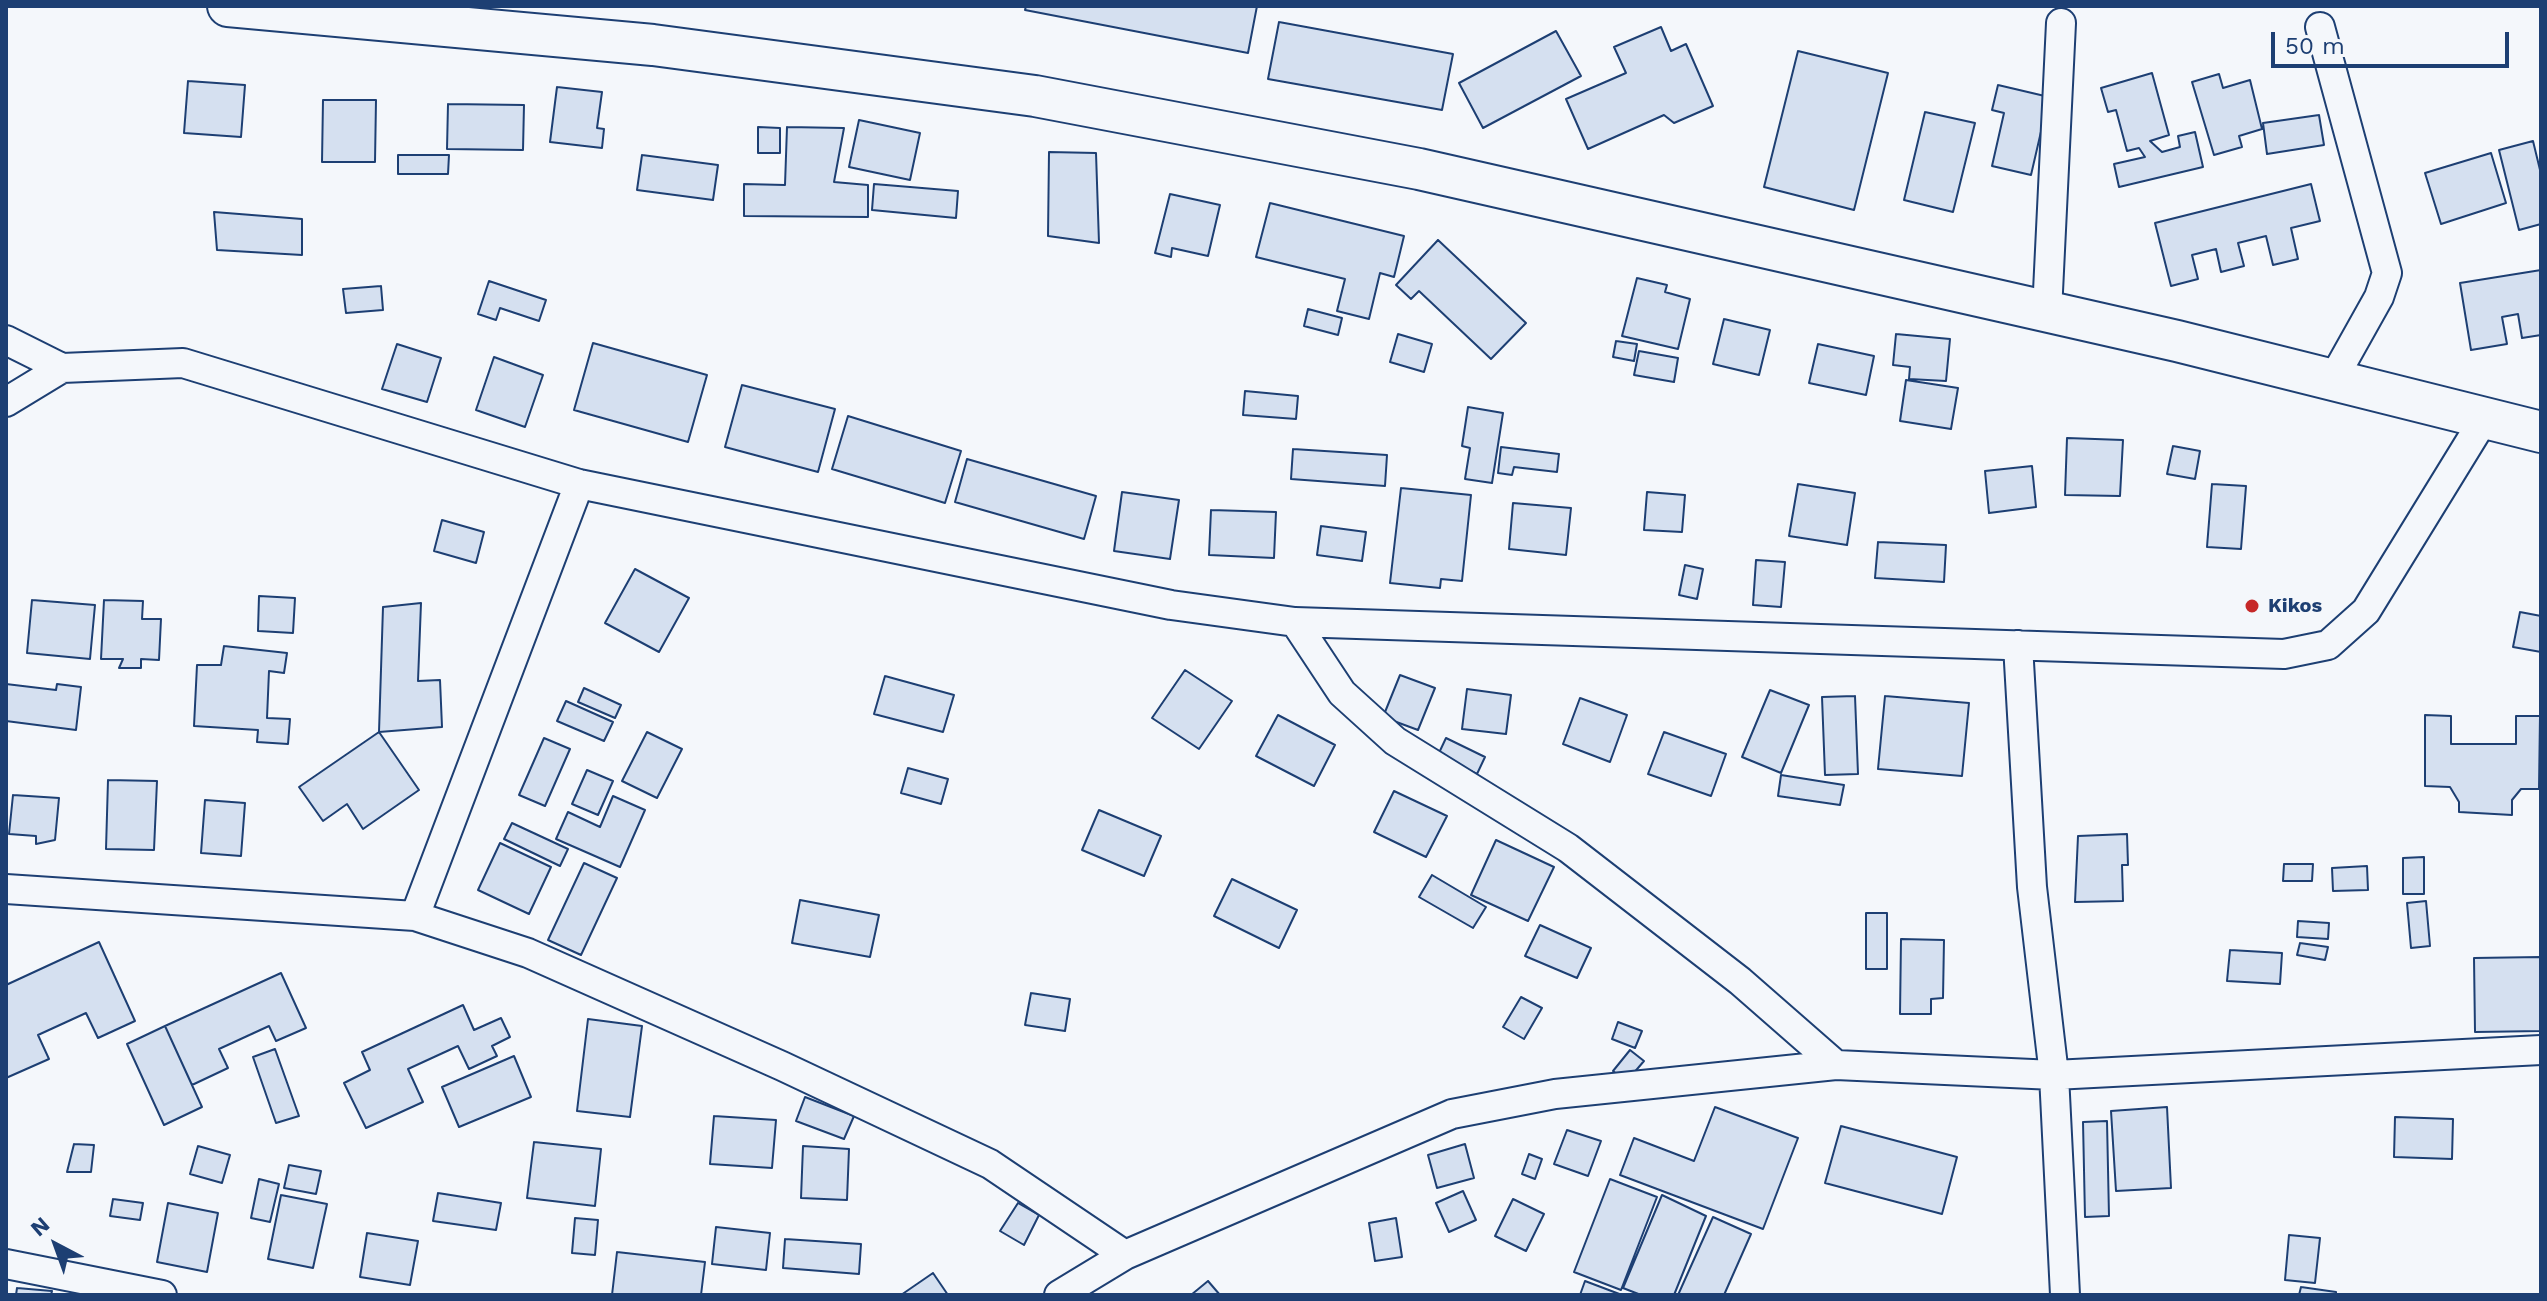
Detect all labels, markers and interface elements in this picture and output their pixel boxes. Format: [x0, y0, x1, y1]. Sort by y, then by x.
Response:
scale bar [2275, 16, 2513, 66]
text: 50 m [2285, 32, 2345, 60]
place label: Kikos [2268, 594, 2322, 618]
marker: Kikos [2243, 597, 2261, 615]
north arrow [16, 1205, 96, 1285]
text: N [26, 1212, 54, 1241]

